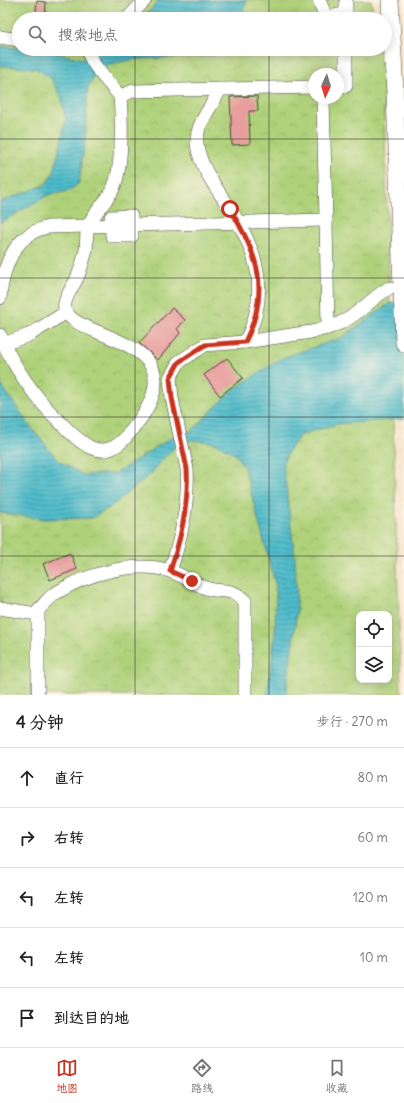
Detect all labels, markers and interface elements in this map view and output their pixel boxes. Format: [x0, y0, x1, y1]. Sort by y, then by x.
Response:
search box [12, 12, 392, 56]
icon: search [26, 23, 48, 45]
text: 搜索地点 [58, 25, 118, 44]
north arrow [308, 68, 344, 104]
route start [221, 200, 239, 218]
route end [183, 572, 201, 590]
map controls [356, 611, 392, 683]
button: locate [356, 611, 392, 647]
button: layers [356, 647, 392, 683]
text: 4 分钟 [16, 711, 64, 733]
text: 步行 · 270 m [316, 713, 388, 730]
icon: ahead [16, 767, 38, 789]
text: 直行 [54, 768, 84, 787]
text: 80 m [357, 769, 388, 786]
icon: right [16, 827, 38, 849]
text: 右转 [54, 828, 84, 847]
text: 60 m [357, 829, 388, 846]
icon: left [16, 887, 38, 909]
text: 左转 [54, 888, 84, 907]
text: 120 m [353, 889, 388, 906]
icon: left [16, 947, 38, 969]
text: 左转 [54, 948, 84, 967]
text: 10 m [360, 949, 388, 966]
icon: arrive [16, 1007, 38, 1029]
text: 到达目的地 [54, 1008, 129, 1027]
tab: 地图 [56, 1057, 78, 1095]
tab: 路线 [191, 1057, 213, 1095]
tab: 收藏 [326, 1057, 348, 1095]

